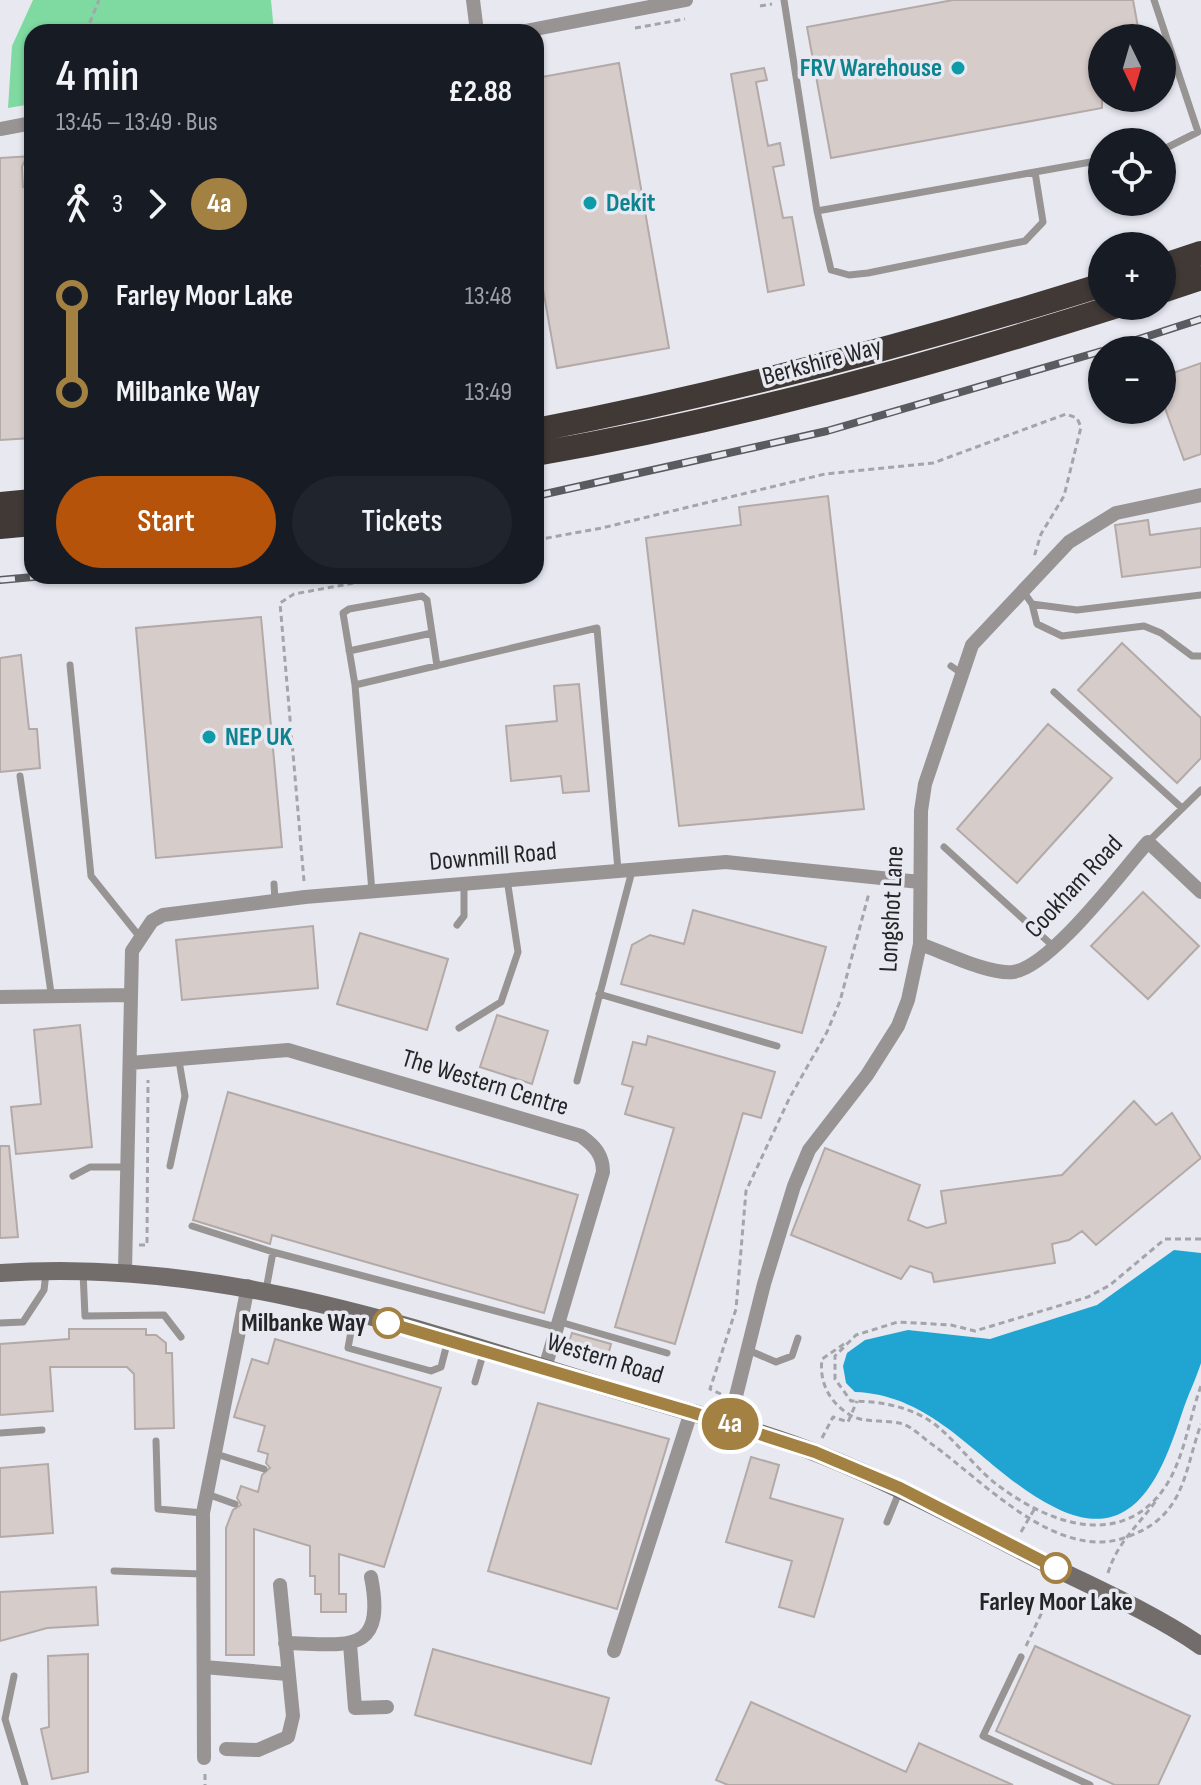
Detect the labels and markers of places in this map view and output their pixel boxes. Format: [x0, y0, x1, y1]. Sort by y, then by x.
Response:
place label: FRV Warehouse [800, 53, 942, 84]
marker: FRV Warehouse [949, 59, 967, 77]
place label: Dekit [606, 188, 656, 219]
marker: Dekit [581, 194, 599, 212]
place label: NEP UK [225, 722, 293, 753]
marker: NEP UK [200, 728, 218, 746]
place label: Milbanke Way [241, 1308, 366, 1339]
marker: Milbanke Way [373, 1308, 403, 1338]
marker: Farley Moor Lake [1041, 1553, 1071, 1583]
place label: Farley Moor Lake [979, 1587, 1133, 1618]

